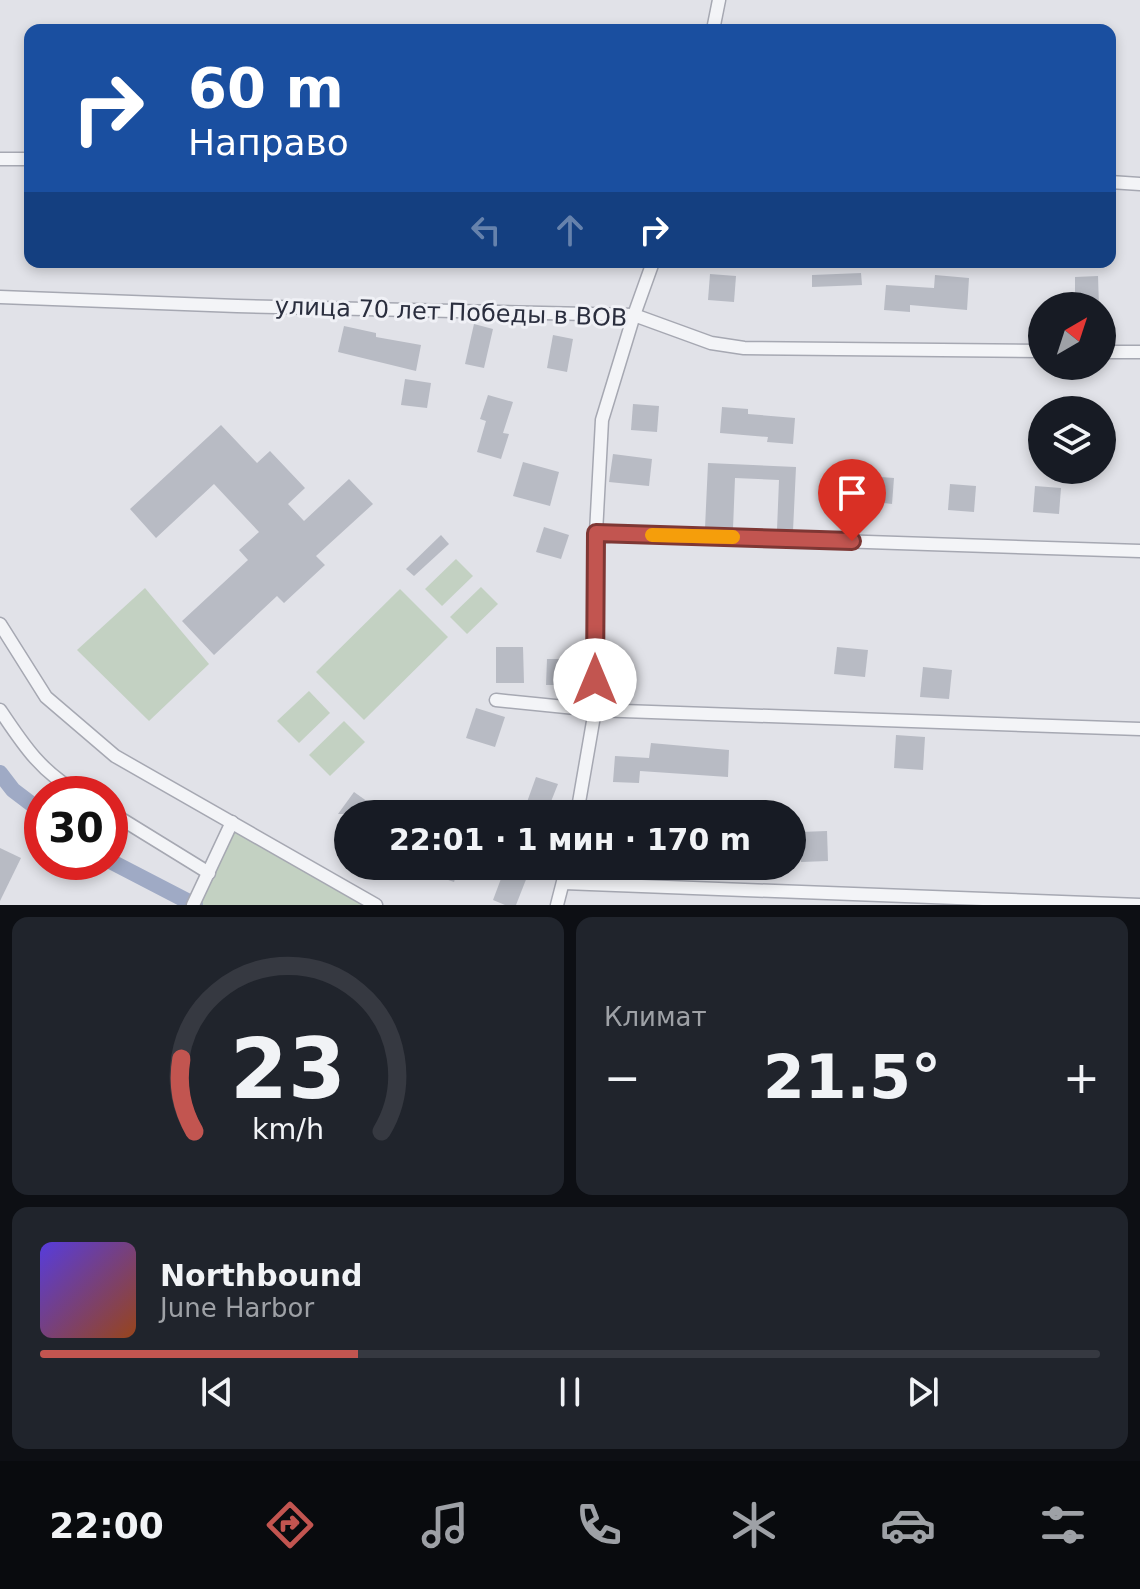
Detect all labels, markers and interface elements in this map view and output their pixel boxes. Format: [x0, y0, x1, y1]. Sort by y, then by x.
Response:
text: 60 m [188, 55, 344, 120]
icon: right [56, 56, 160, 160]
text: Направо [188, 122, 349, 163]
icon: left [464, 208, 508, 252]
icon: ahead [548, 208, 592, 252]
icon: right [632, 208, 676, 252]
street label: улица 70 лет Победы в ВОВ [274, 292, 628, 332]
north arrow [1028, 292, 1116, 380]
map controls [1028, 292, 1116, 484]
button: layers [1028, 396, 1116, 484]
pin [818, 459, 886, 541]
icon: arrive [830, 471, 874, 515]
position arrow [553, 638, 637, 722]
speed limit sign: 30 [24, 776, 128, 880]
text: 22:01 · 1 мин · 170 m [389, 822, 751, 857]
text: Климат [604, 1002, 707, 1032]
text: 23 [230, 1021, 346, 1118]
text: 21.5° [763, 1042, 941, 1112]
text: − [604, 1052, 641, 1103]
text: + [1063, 1052, 1100, 1103]
text: km/h [252, 1112, 324, 1146]
text: Northbound [160, 1258, 363, 1293]
text: June Harbor [160, 1293, 314, 1323]
icon: previous [195, 1370, 239, 1414]
icon: pause [548, 1370, 592, 1414]
icon: next [901, 1370, 945, 1414]
icon: directions [262, 1497, 318, 1553]
icon: music [417, 1497, 473, 1553]
icon: phone [571, 1497, 627, 1553]
icon: climate [726, 1497, 782, 1553]
icon: car [880, 1497, 936, 1553]
icon: filters [1035, 1497, 1091, 1553]
text: 22:00 [49, 1505, 164, 1546]

